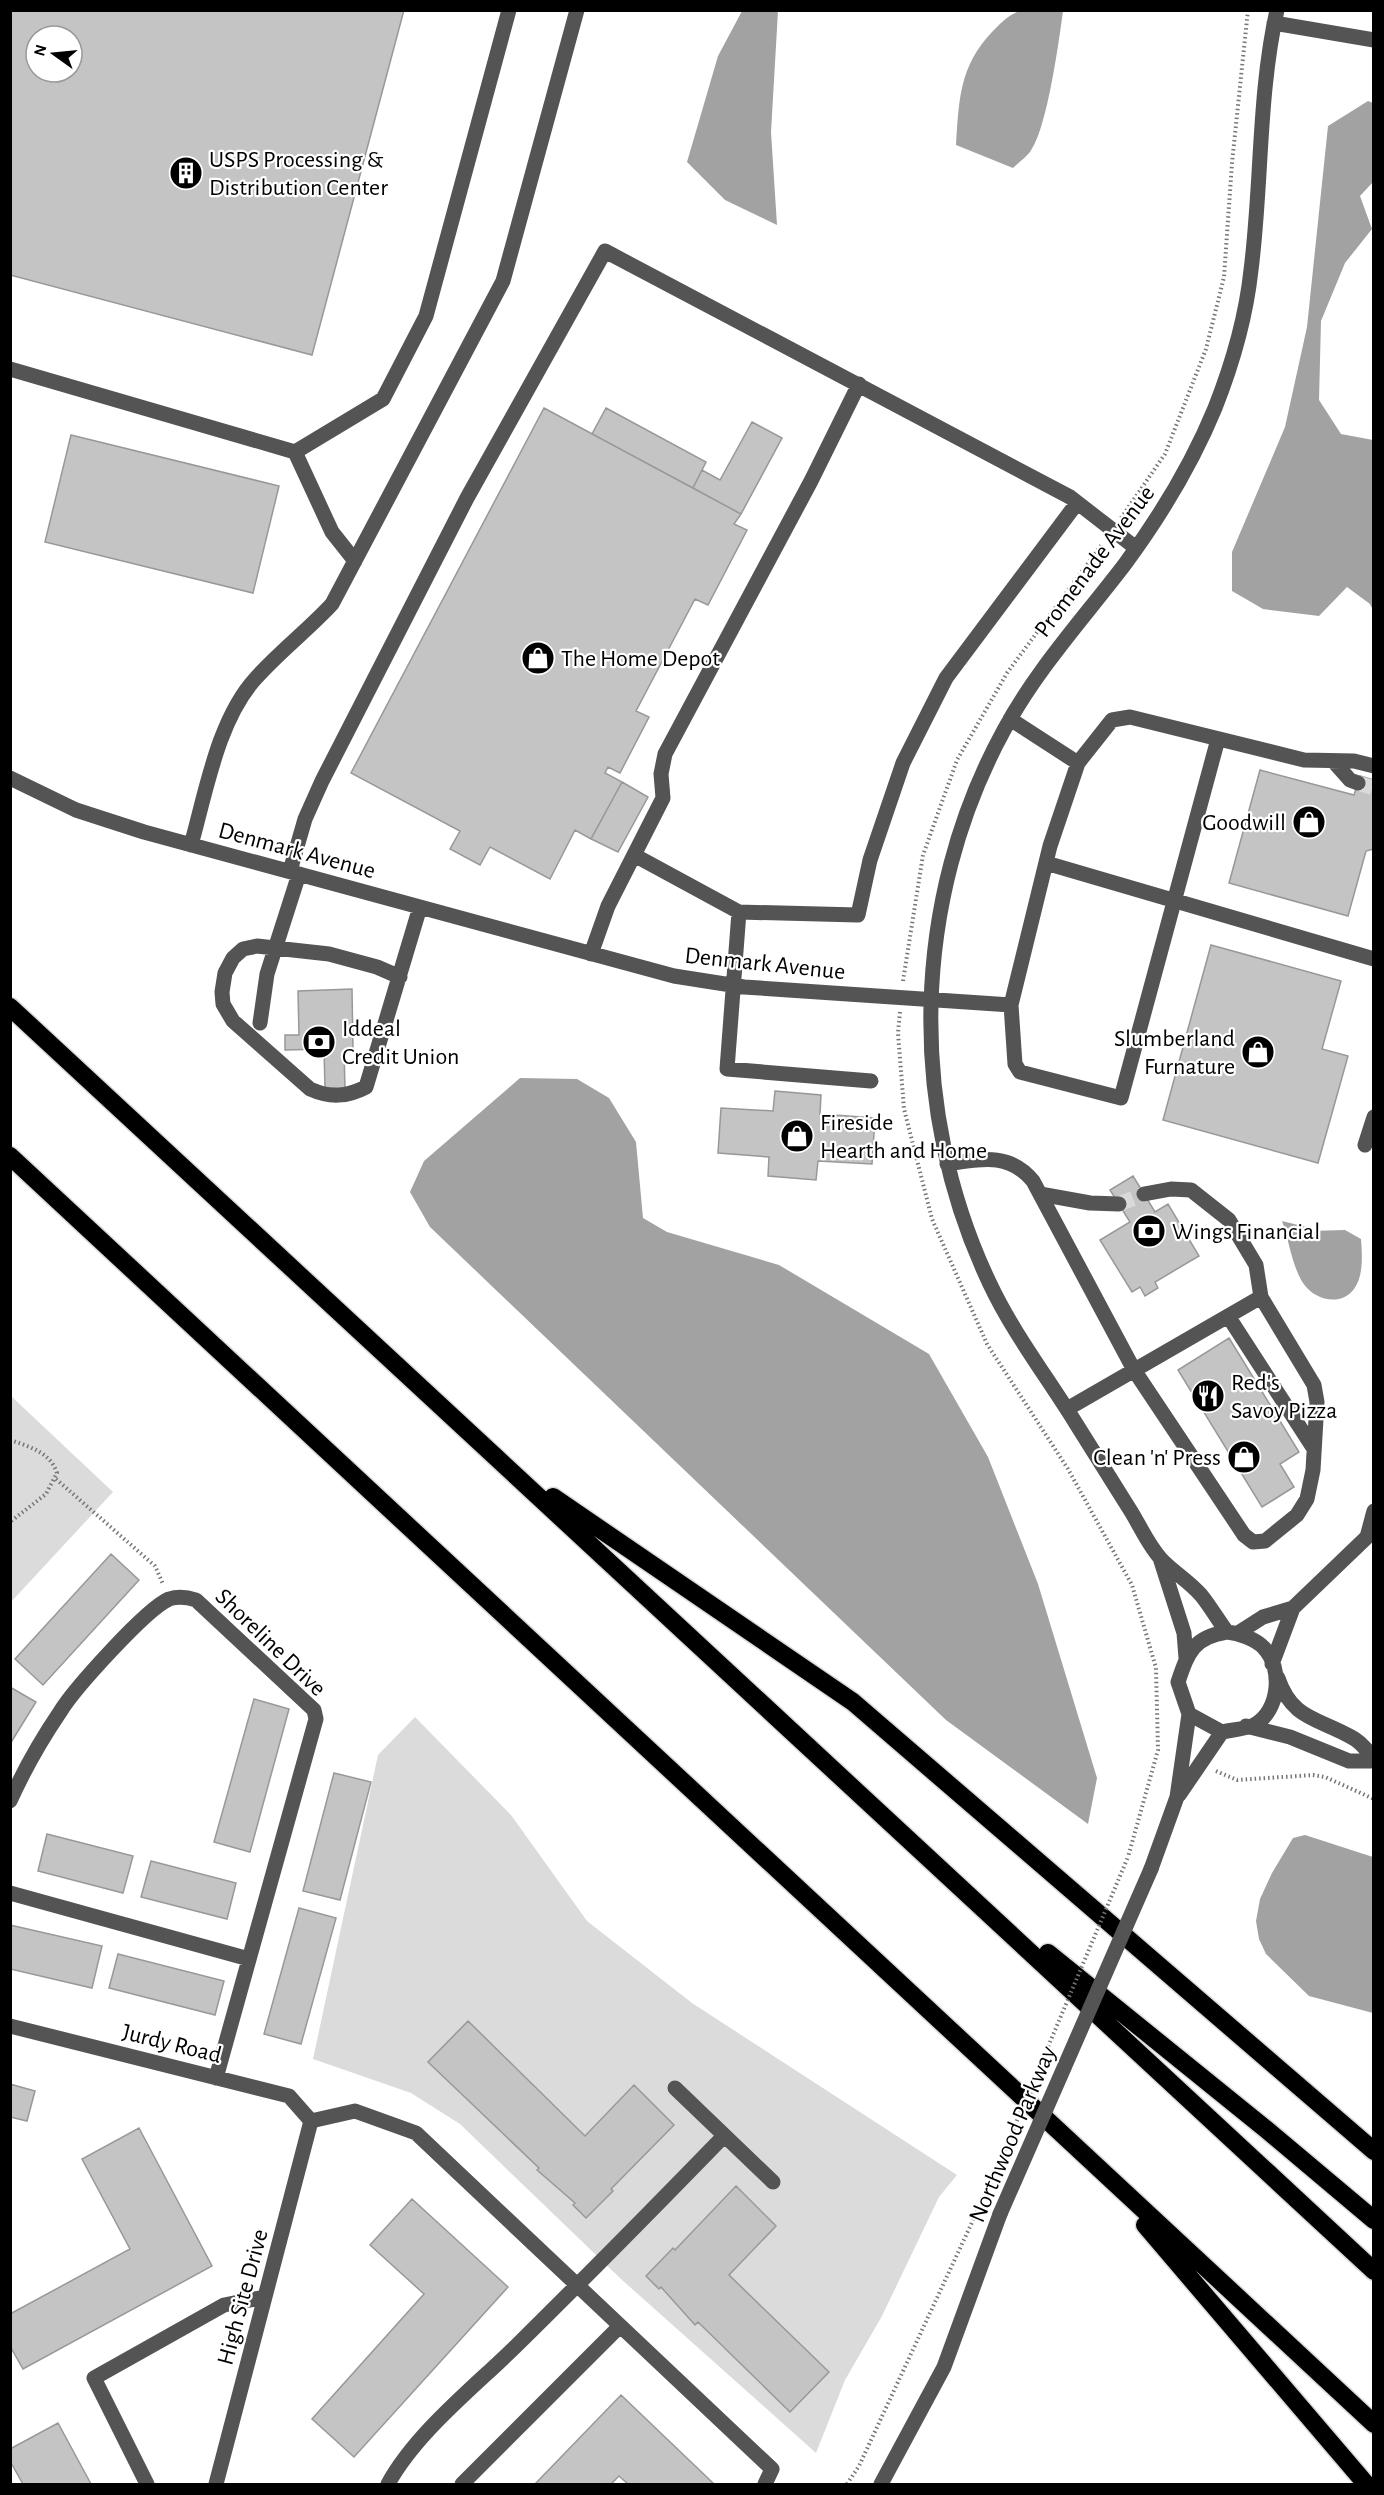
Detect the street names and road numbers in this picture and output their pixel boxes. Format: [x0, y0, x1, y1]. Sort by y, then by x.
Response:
street label: Promenade Avenue [1030, 481, 1159, 642]
street label: Denmark Avenue [216, 818, 378, 883]
street label: Denmark Avenue [683, 944, 846, 984]
street label: Shoreline Drive [211, 1584, 330, 1701]
street label: Jurdy Road [120, 2020, 224, 2068]
street label: Northwood Parkway [965, 2043, 1061, 2226]
street label: High Site Drive [213, 2227, 273, 2368]

